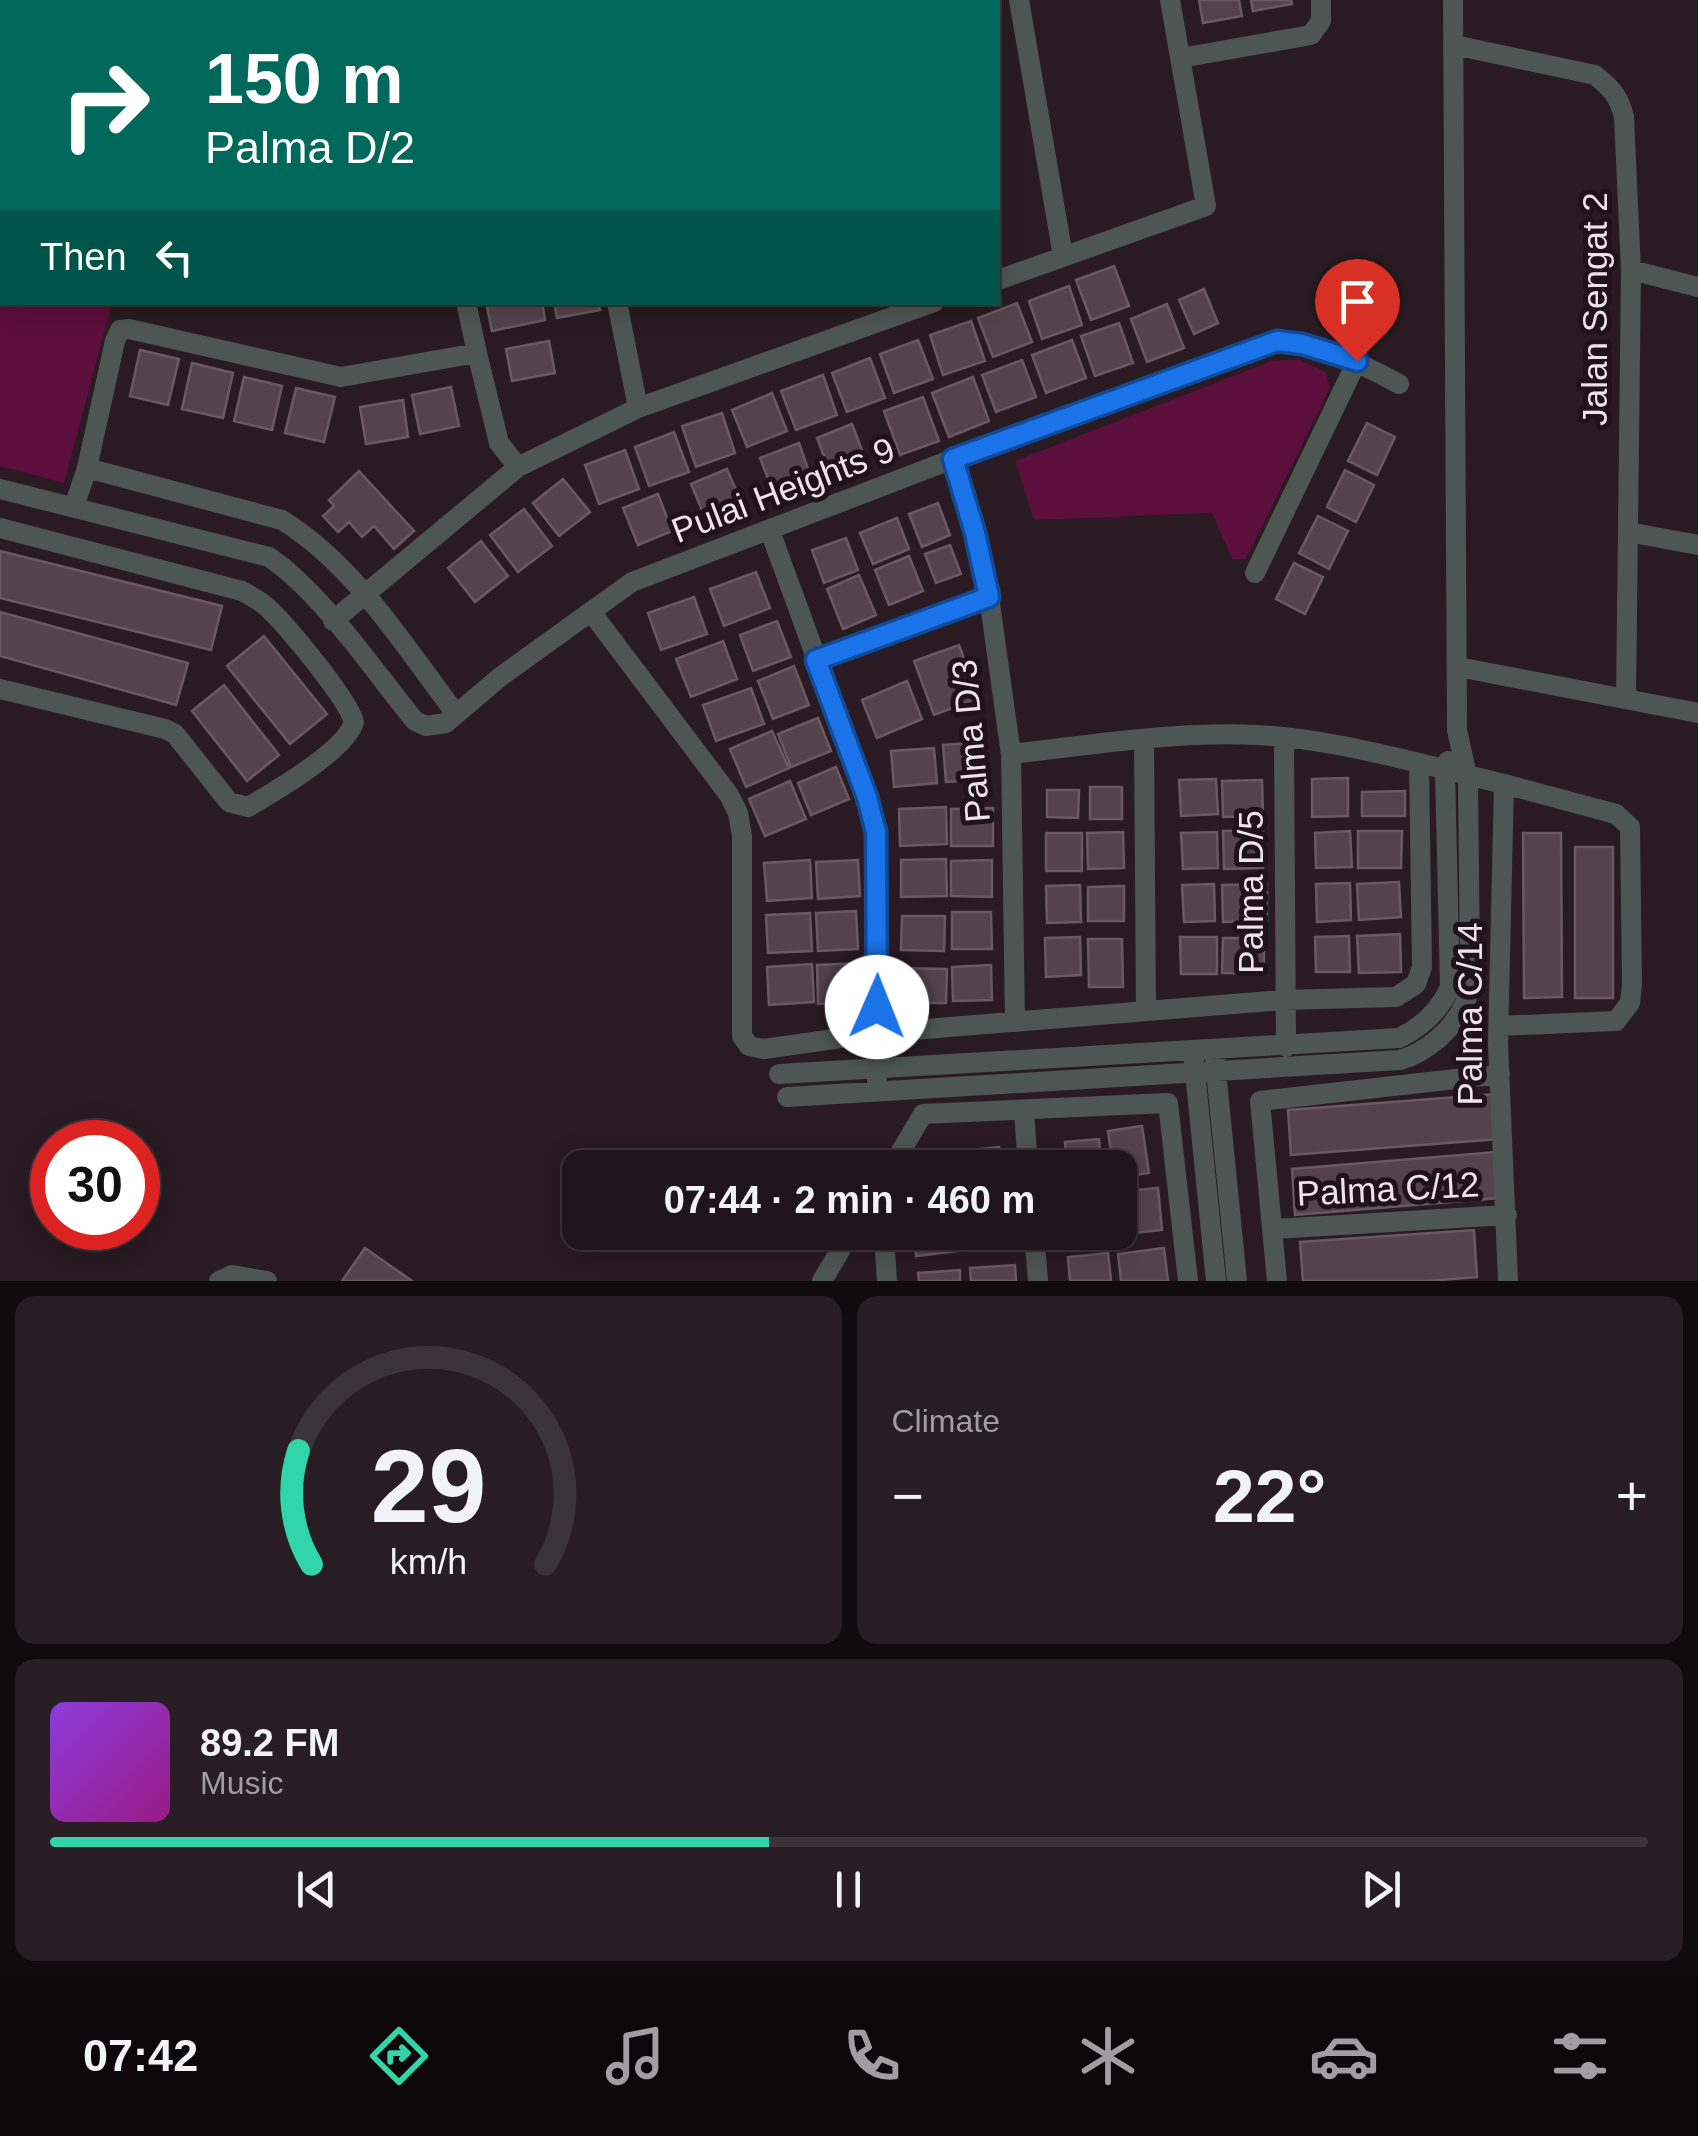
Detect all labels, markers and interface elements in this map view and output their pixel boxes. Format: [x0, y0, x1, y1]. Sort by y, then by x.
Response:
icon: right [40, 40, 170, 170]
text: 150 m [205, 40, 403, 118]
text: Palma D/2 [205, 122, 415, 173]
street label: Jalan Sengat 2 [1575, 192, 1614, 426]
icon: left [147, 230, 202, 285]
text: Then [40, 236, 127, 278]
pin [1315, 259, 1400, 362]
icon: arrive [1330, 274, 1385, 329]
street label: Pulai Heights 9 [666, 429, 900, 550]
street label: Palma D/3 [944, 658, 997, 824]
street label: Palma D/5 [1231, 810, 1270, 974]
street label: Palma C/14 [1450, 923, 1489, 1105]
position arrow [825, 955, 929, 1059]
speed limit sign: 30 [30, 1120, 160, 1250]
street label: Palma C/12 [1296, 1164, 1480, 1213]
text: 07:44 · 2 min · 460 m [664, 1179, 1035, 1221]
text: Climate [892, 1403, 1000, 1439]
text: 29 [370, 1428, 486, 1544]
text: 22° [1213, 1454, 1326, 1538]
text: − [892, 1465, 924, 1527]
text: + [1616, 1465, 1648, 1527]
text: km/h [390, 1542, 467, 1582]
text: 89.2 FM [200, 1722, 339, 1764]
text: Music [200, 1765, 284, 1801]
icon: previous [289, 1862, 344, 1917]
icon: pause [821, 1862, 876, 1917]
icon: next [1354, 1862, 1409, 1917]
icon: directions [364, 2021, 434, 2091]
icon: music [600, 2021, 670, 2091]
icon: phone [837, 2021, 907, 2091]
icon: climate [1073, 2021, 1143, 2091]
icon: car [1309, 2021, 1379, 2091]
icon: filters [1545, 2021, 1615, 2091]
text: 07:42 [83, 2030, 198, 2081]

